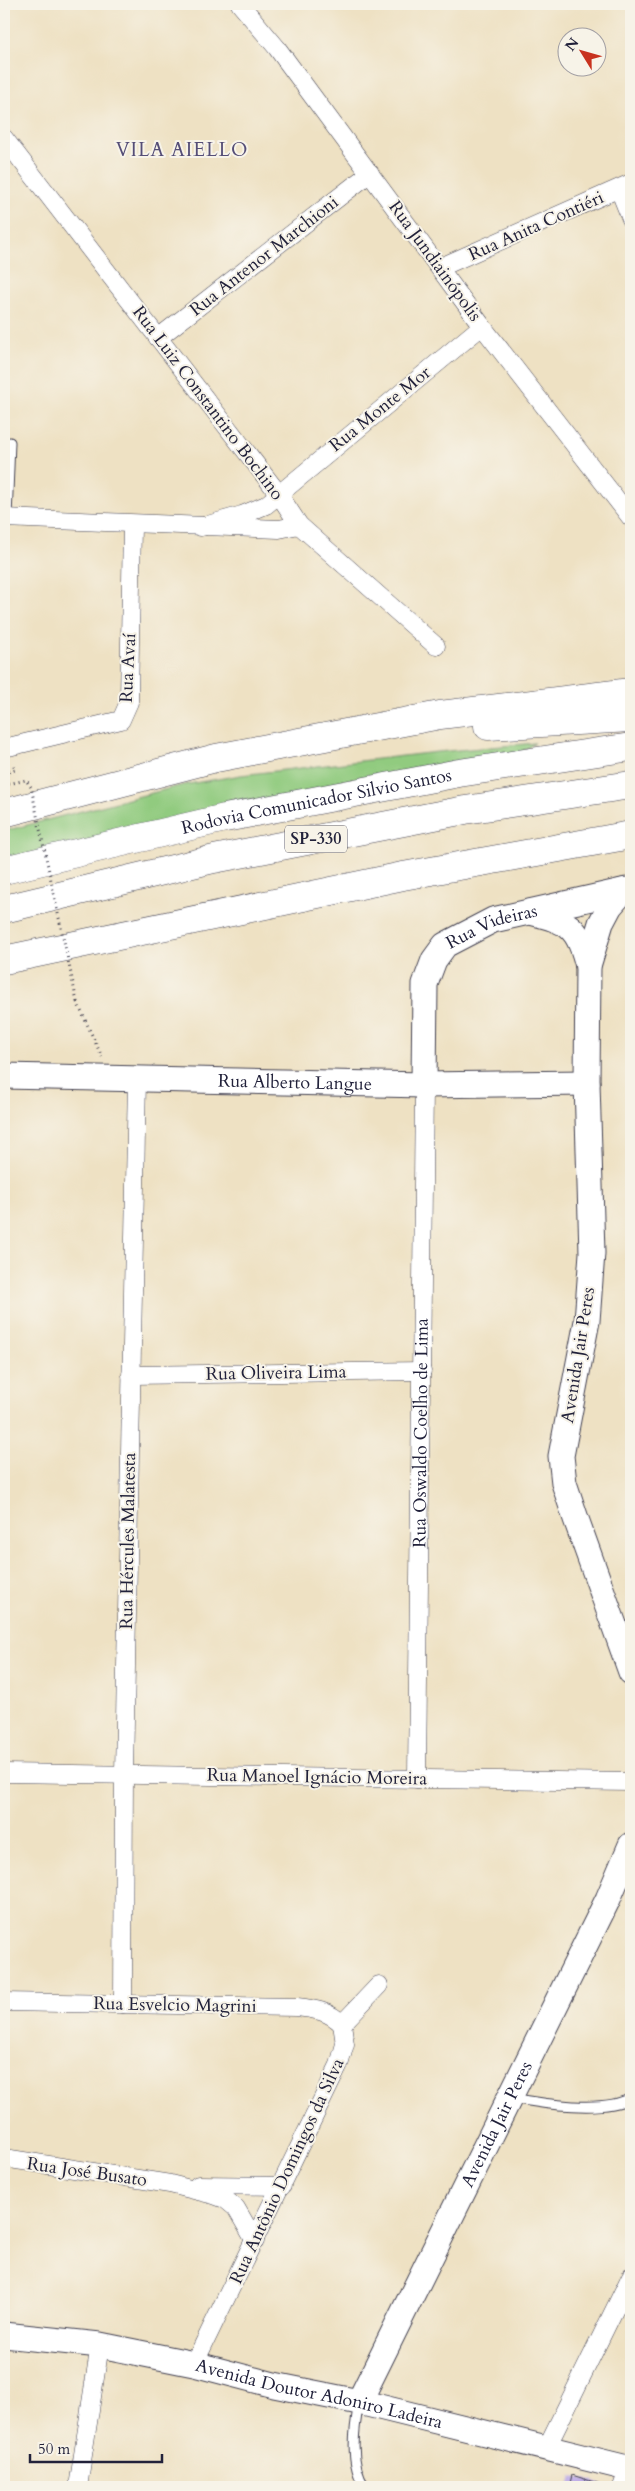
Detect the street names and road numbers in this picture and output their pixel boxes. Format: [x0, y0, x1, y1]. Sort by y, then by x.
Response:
street label: Rua Anita Contiéri [464, 185, 608, 267]
street label: Rua Antenor Marchioni [184, 190, 344, 322]
street label: Rua Jundiainópolis [383, 196, 487, 326]
street label: Rua Luiz Constantino Bochino [126, 301, 290, 506]
street label: Rua Monte Mor [324, 360, 436, 458]
street label: Rua Avaí [114, 633, 142, 703]
street label: Rodovia Comunicador Silvio Santos [179, 762, 454, 840]
road number: SP-330 [285, 826, 347, 852]
street label: Rua Videiras [441, 898, 540, 955]
street label: Rua Alberto Langue [218, 1068, 372, 1096]
street label: Avenida Jair Peres [555, 1285, 601, 1425]
street label: Rua Oswaldo Coelho de Lima [407, 1318, 434, 1548]
street label: Rua Oliveira Lima [205, 1359, 347, 1387]
street label: Rua Hércules Malatesta [114, 1452, 142, 1630]
street label: Rua Manoel Ignácio Moreira [207, 1763, 427, 1791]
street label: Rua Esvelcio Magrini [93, 1991, 257, 2019]
street label: Rua Antônio Domingos da Silva [224, 2054, 351, 2288]
street label: Avenida Jair Peres [455, 2057, 538, 2191]
street label: Rua José Busato [25, 2151, 149, 2193]
street label: Avenida Doutor Adoniro Ladeira [193, 2352, 445, 2435]

